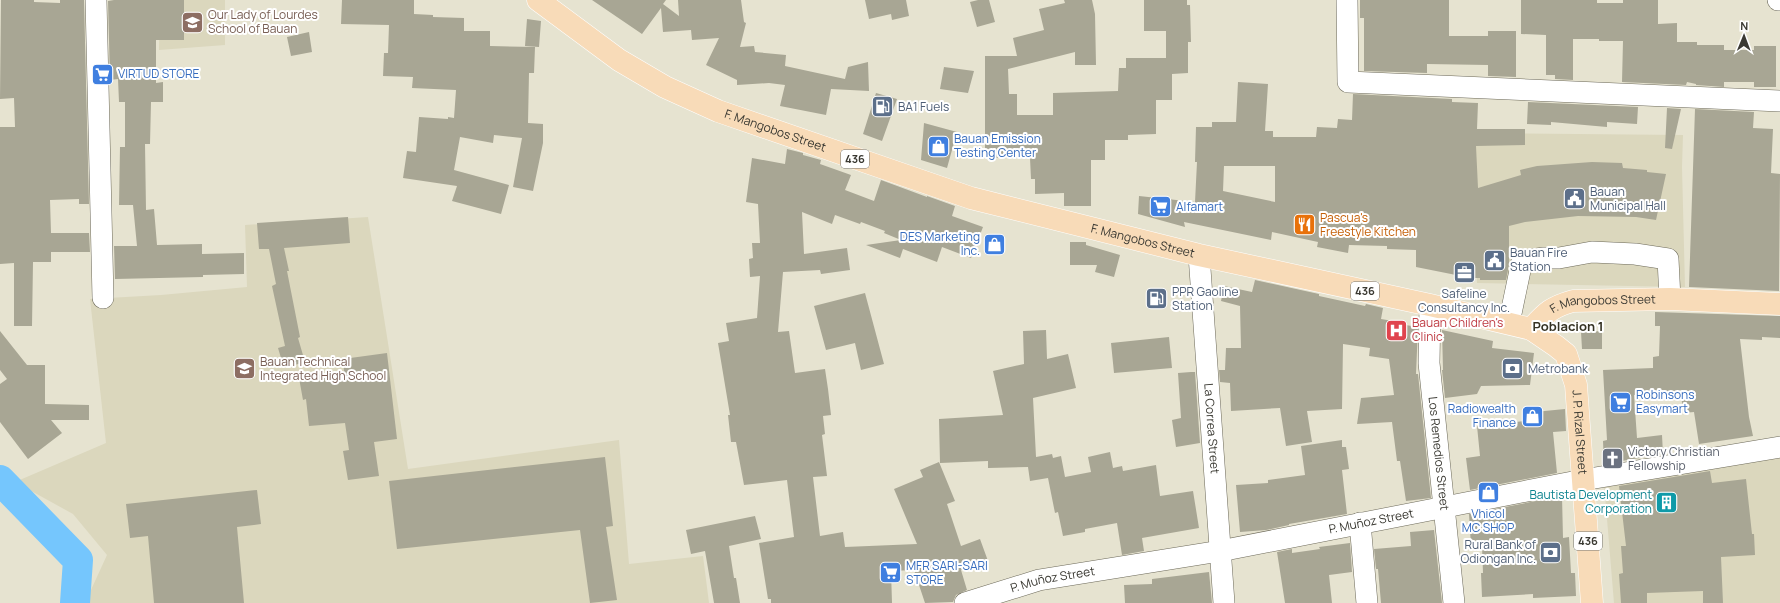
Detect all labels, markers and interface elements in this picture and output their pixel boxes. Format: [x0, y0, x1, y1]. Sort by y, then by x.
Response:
place label: Our Lady of Lourdes School of Bauan [208, 6, 318, 37]
school or university icon: Our Lady of Lourdes School of Bauan [179, 9, 205, 35]
north arrow [1724, 16, 1764, 56]
text: N [1740, 18, 1748, 33]
supermarket icon: VIRTUD STORE [90, 61, 116, 87]
place label: VIRTUD STORE [118, 65, 199, 82]
fuel station icon: BA1 Fuels [869, 94, 895, 120]
place label: BA1 Fuels [898, 98, 949, 115]
street label: F. Mangobos Street [722, 105, 829, 156]
place label: Bauan Emission Testing Center [954, 130, 1041, 161]
shop icon: Bauan Emission Testing Center [925, 133, 951, 159]
road number: 436 [841, 150, 869, 168]
place label: Bauan Municipal Hall [1590, 183, 1666, 214]
public building icon: Bauan Municipal Hall [1561, 186, 1587, 212]
supermarket icon: Alfamart [1148, 194, 1174, 220]
place label: Alfamart [1176, 198, 1223, 215]
place label: Pascua's Freestyle Kitchen [1320, 209, 1416, 240]
restaurant icon: Pascua's Freestyle Kitchen [1292, 212, 1318, 238]
street label: F. Mangobos Street [1089, 219, 1197, 262]
place label: DES Marketing Inc. [900, 228, 980, 259]
shop icon: DES Marketing Inc. [982, 231, 1008, 257]
place label: Bauan Fire Station [1510, 244, 1567, 275]
public building icon: Bauan Fire Station [1482, 247, 1508, 273]
office icon: Safeline Consultancy Inc. [1451, 260, 1477, 286]
road number: 436 [1351, 282, 1379, 300]
place label: PPR Gaoline Station [1172, 283, 1238, 314]
place label: Safeline Consultancy Inc. [1418, 285, 1510, 316]
fuel station icon: PPR Gaoline Station [1143, 286, 1169, 312]
street label: F. Mangobos Street [1546, 290, 1656, 317]
place label: Bauan Children's Clinic [1412, 314, 1503, 345]
hospital icon: Bauan Children's Clinic [1384, 317, 1410, 343]
district label: Poblacion 1 [1533, 317, 1603, 335]
place label: Bauan Technical Integrated High School [260, 353, 386, 384]
school or university icon: Bauan Technical Integrated High School [232, 356, 258, 382]
bank icon: Metrobank [1499, 356, 1525, 382]
place label: Metrobank [1528, 360, 1589, 377]
street label: La Correa Street [1200, 383, 1224, 475]
place label: Robinsons Easymart [1636, 386, 1695, 417]
street label: J. P. Rizal Street [1568, 389, 1592, 475]
supermarket icon: Robinsons Easymart [1607, 389, 1633, 415]
street label: Los Remedios Street [1425, 396, 1453, 511]
place label: Radiowealth Finance [1448, 400, 1516, 431]
shop icon: Radiowealth Finance [1519, 403, 1545, 429]
place label: Victory Christian Fellowship [1628, 443, 1720, 474]
church icon: Victory Christian Fellowship [1599, 446, 1625, 472]
shop icon: Vhicol MC SHOP [1475, 480, 1501, 506]
place label: Bautista Development Corporation [1529, 486, 1652, 517]
building icon: Bautista Development Corporation [1654, 489, 1680, 515]
street label: P. Muñoz Street [1327, 504, 1415, 538]
place label: Vhicol MC SHOP [1462, 505, 1514, 536]
road number: 436 [1574, 532, 1602, 550]
place label: Rural Bank of Odiongan Inc. [1461, 536, 1537, 567]
bank icon: Rural Bank of Odiongan Inc. [1538, 539, 1564, 565]
place label: MFR SARI-SARI STORE [906, 557, 988, 588]
supermarket icon: MFR SARI-SARI STORE [878, 560, 904, 586]
street label: P. Muñoz Street [1008, 562, 1096, 596]

